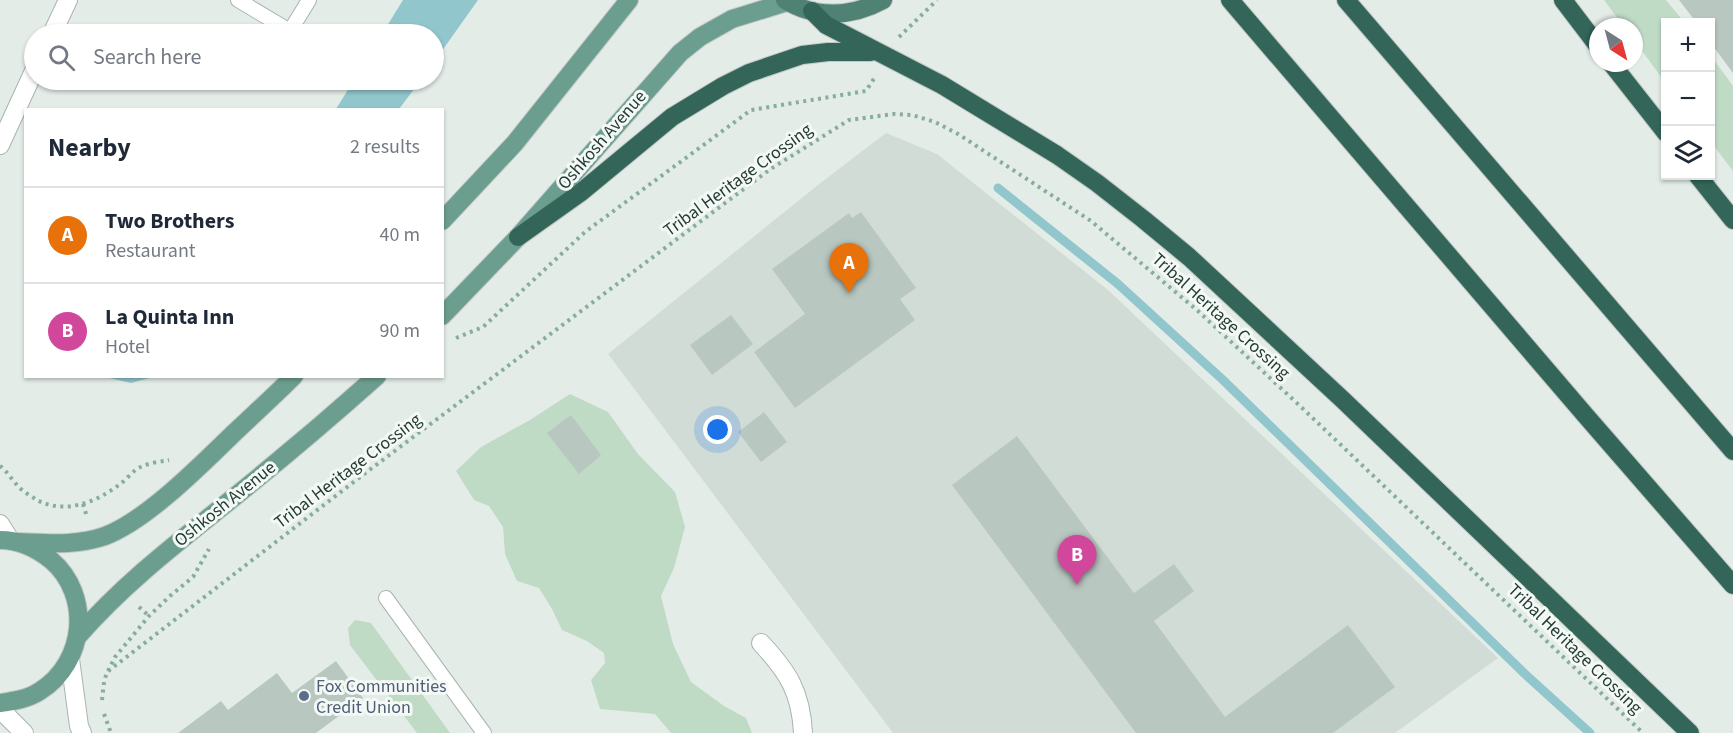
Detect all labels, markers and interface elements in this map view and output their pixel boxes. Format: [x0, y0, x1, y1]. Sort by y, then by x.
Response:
north arrow [1589, 18, 1643, 72]
map controls [1661, 18, 1715, 180]
button: + [1661, 18, 1715, 72]
search box [24, 24, 444, 90]
icon: search [45, 41, 78, 74]
text: Search here [93, 41, 201, 73]
button: − [1661, 72, 1715, 126]
street label: Oshkosh Avenue [552, 85, 652, 195]
street label: Tribal Heritage Crossing [658, 117, 818, 243]
button: layers [1661, 126, 1715, 180]
text: Nearby [48, 129, 131, 166]
text: 2 results [350, 133, 420, 161]
text: Two Brothers [105, 205, 234, 237]
text: A [62, 221, 73, 249]
text: 40 m [380, 221, 420, 249]
text: Restaurant [105, 237, 196, 265]
pin: A [830, 244, 868, 293]
street label: Tribal Heritage Crossing [1146, 247, 1296, 385]
text: La Quinta Inn [105, 301, 234, 333]
text: B [61, 317, 74, 345]
text: 90 m [380, 317, 420, 345]
text: Hotel [105, 333, 150, 361]
street label: Tribal Heritage Crossing [269, 407, 427, 535]
your location [703, 415, 732, 444]
street label: Oshkosh Avenue [169, 455, 281, 553]
pin: B [1058, 536, 1096, 585]
street label: Tribal Heritage Crossing [1502, 578, 1648, 720]
place label: Fox Communities Credit Union [316, 674, 447, 720]
marker: Fox Communities Credit Union [297, 689, 311, 703]

